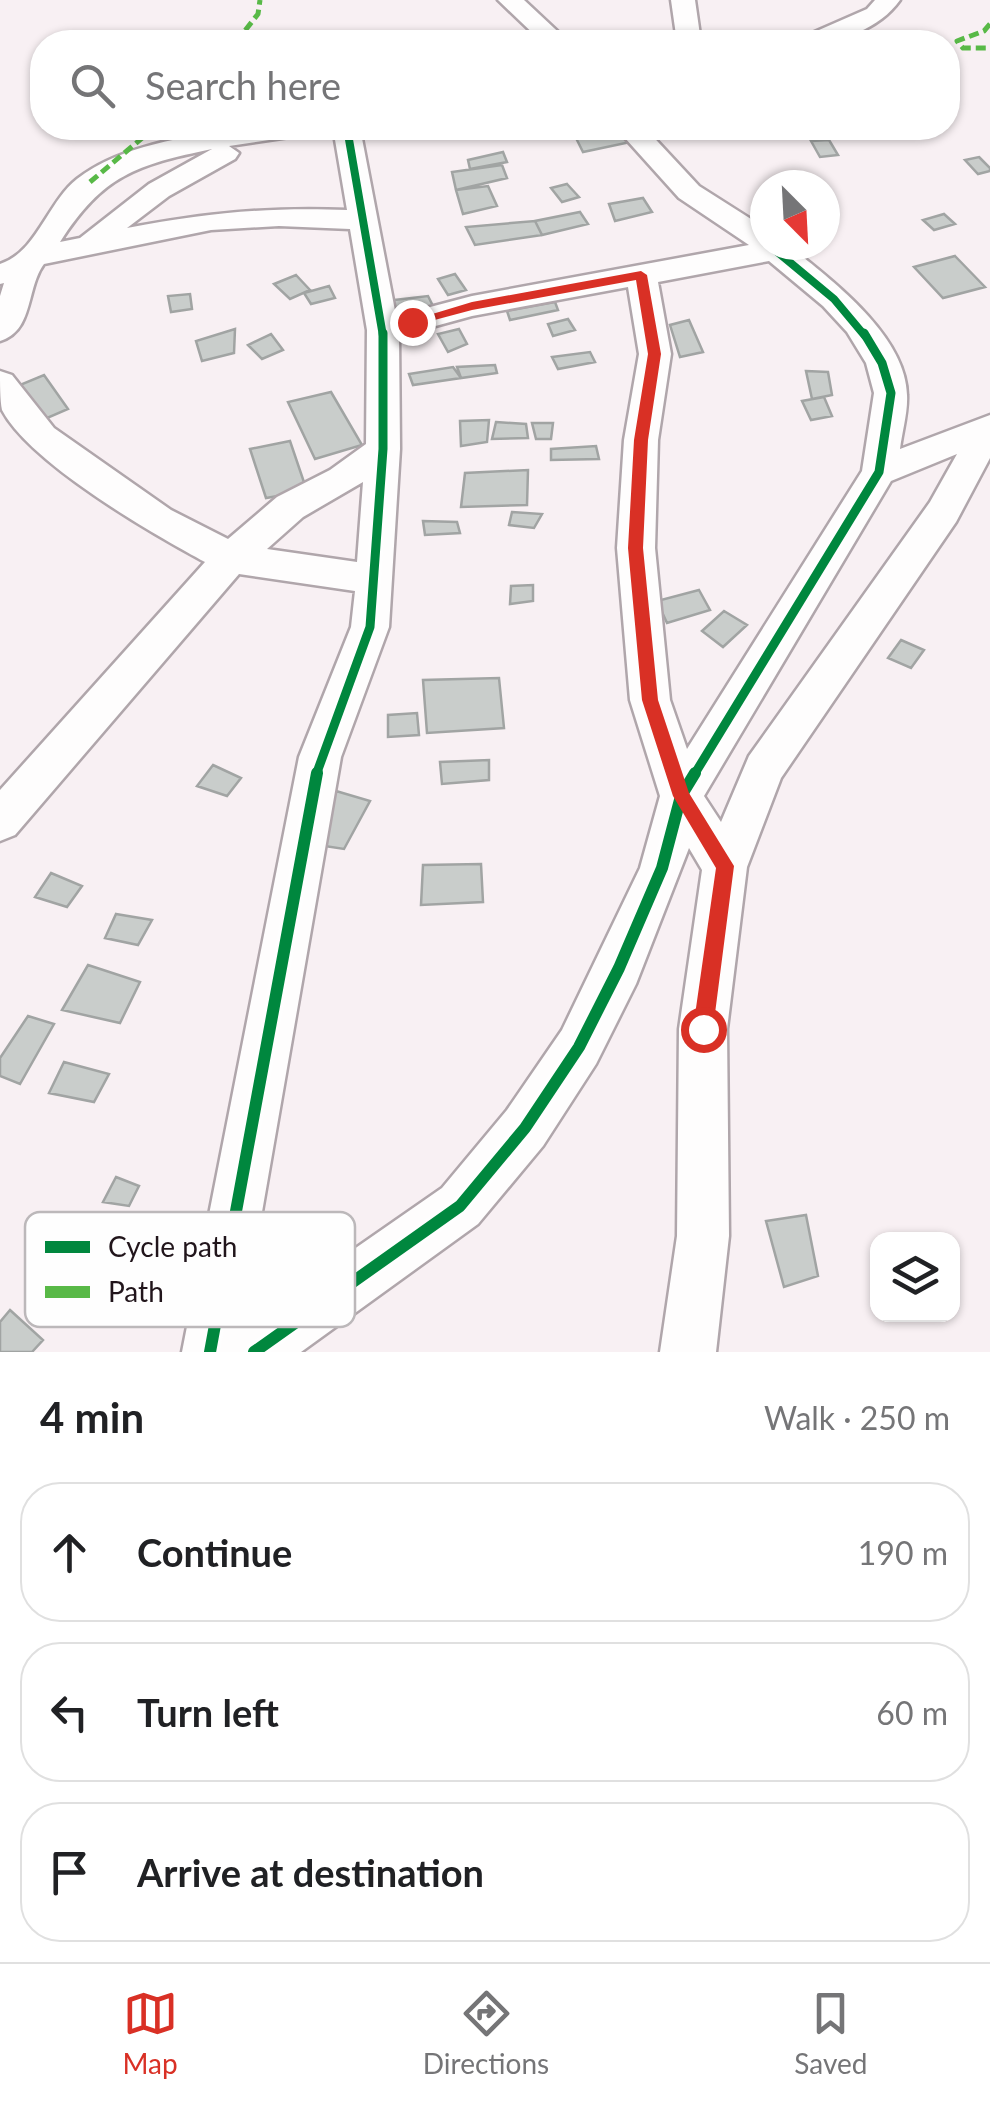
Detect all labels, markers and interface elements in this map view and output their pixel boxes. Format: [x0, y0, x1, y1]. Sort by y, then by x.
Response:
search box [30, 30, 960, 140]
icon: search [65, 58, 120, 113]
text: Search here [145, 62, 341, 108]
north arrow [750, 170, 840, 260]
route end [390, 300, 436, 346]
route start [681, 1007, 727, 1053]
legend [25, 1212, 355, 1327]
text: Cycle path [108, 1229, 237, 1263]
map controls [870, 1232, 960, 1322]
button: layers [870, 1232, 960, 1322]
text: Path [108, 1274, 164, 1308]
text: 4 min [40, 1392, 144, 1442]
text: Walk · 250 m [764, 1398, 950, 1437]
icon: ahead [42, 1525, 97, 1580]
text: Continue [137, 1529, 292, 1575]
text: 190 m [858, 1533, 948, 1572]
icon: left [42, 1685, 97, 1740]
text: Turn left [137, 1689, 279, 1735]
text: 60 m [876, 1693, 948, 1732]
icon: arrive [42, 1845, 97, 1900]
text: Arrive at destination [137, 1849, 484, 1895]
tab: Map [123, 1986, 178, 2080]
tab: Directions [423, 1986, 549, 2080]
tab: Saved [794, 1986, 867, 2080]

